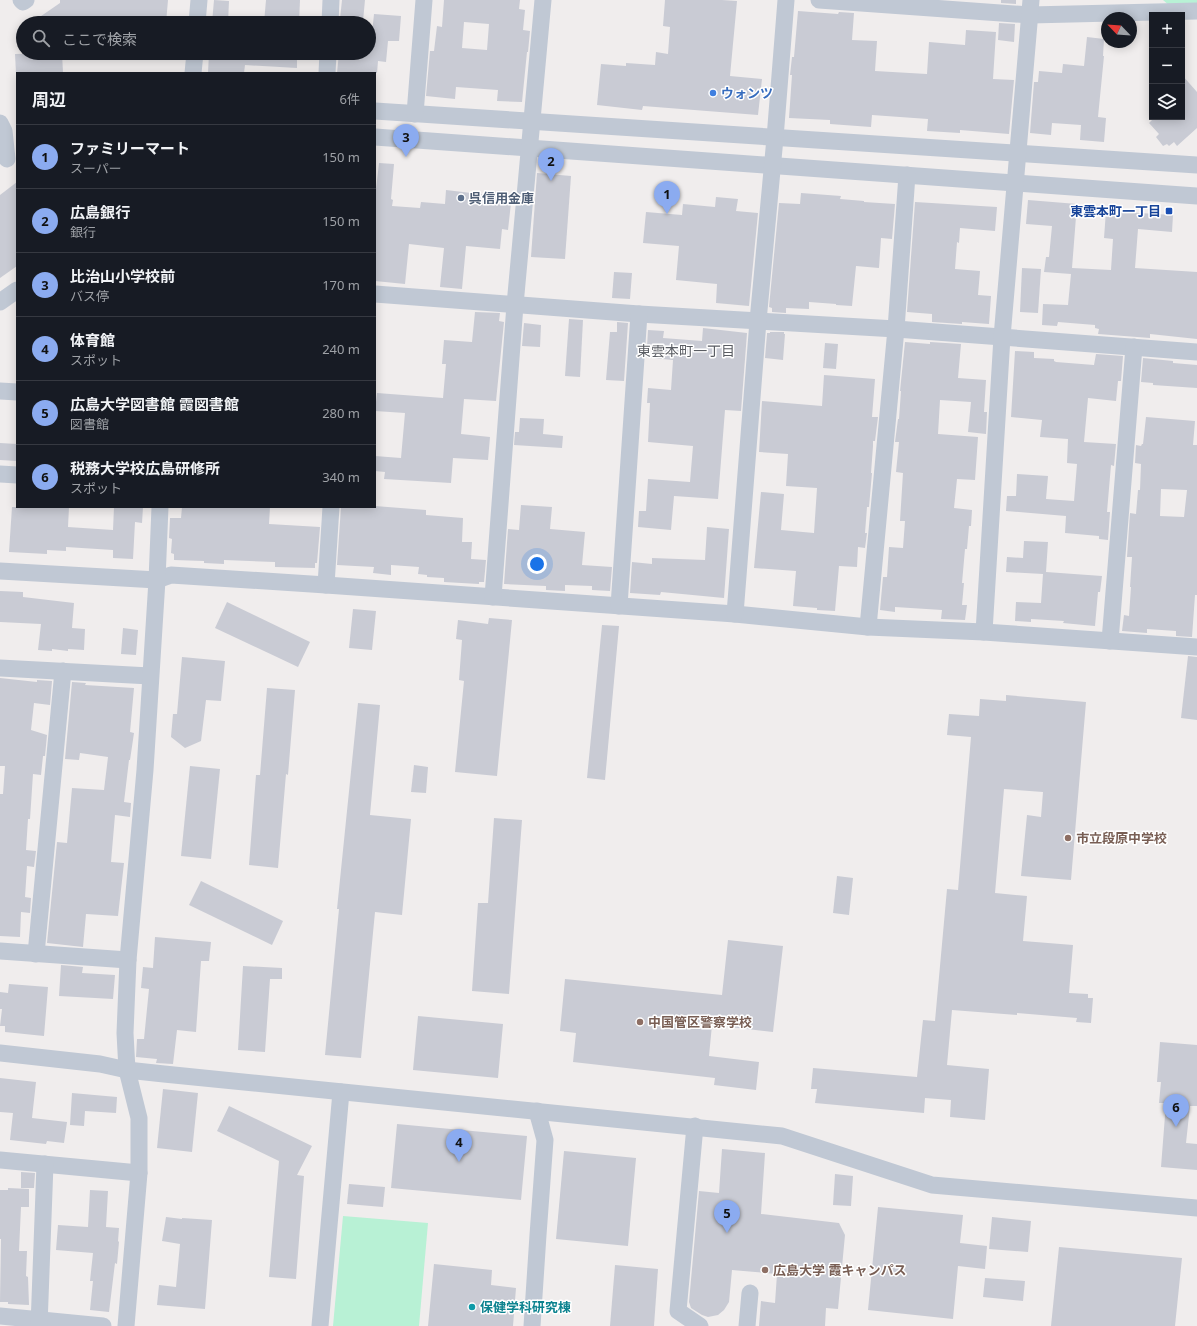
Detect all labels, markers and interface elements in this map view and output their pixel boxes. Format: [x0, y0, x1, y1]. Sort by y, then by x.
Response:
north arrow [1101, 12, 1137, 48]
map controls [1149, 12, 1185, 120]
button: + [1149, 12, 1185, 48]
search box [16, 16, 376, 60]
icon: search [30, 27, 52, 49]
text: ここで検索 [62, 29, 137, 49]
button: − [1149, 48, 1185, 84]
place label: ウォンツ [721, 84, 773, 102]
button: layers [1149, 84, 1185, 120]
text: 周辺 [32, 88, 66, 111]
marker: ウォンツ [708, 88, 718, 98]
text: 6件 [340, 90, 360, 108]
pin: 3 [393, 124, 419, 157]
text: ファミリーマート [70, 138, 190, 158]
text: 1 [41, 148, 49, 166]
text: 150 m [322, 148, 360, 166]
pin: 2 [538, 148, 564, 181]
text: スーパー [70, 159, 122, 177]
pin: 1 [654, 181, 680, 214]
place label: 呉信用金庫 [469, 189, 534, 207]
marker: 呉信用金庫 [456, 193, 466, 203]
text: 広島銀行 [70, 202, 130, 222]
place label: 東雲本町一丁目 [1070, 202, 1161, 220]
marker: 東雲本町一丁目 [1164, 206, 1174, 216]
text: 2 [41, 212, 49, 230]
text: 150 m [322, 212, 360, 230]
text: 銀行 [70, 223, 96, 241]
text: 比治山小学校前 [70, 266, 175, 286]
text: 3 [41, 276, 49, 294]
text: 170 m [322, 276, 360, 294]
text: バス停 [70, 287, 109, 305]
text: 体育館 [70, 330, 115, 350]
text: 4 [41, 340, 49, 358]
text: 240 m [322, 340, 360, 358]
district label: 東雲本町一丁目 [637, 341, 735, 360]
text: スポット [70, 351, 122, 369]
text: 広島大学図書館 霞図書館 [70, 394, 239, 414]
text: 5 [41, 404, 49, 422]
text: 280 m [322, 404, 360, 422]
text: 図書館 [70, 415, 109, 433]
text: 税務大学校広島研修所 [70, 458, 220, 478]
text: 6 [41, 468, 49, 486]
text: 340 m [322, 468, 360, 486]
text: スポット [70, 479, 122, 497]
your location [527, 554, 547, 574]
place label: 市立段原中学校 [1076, 829, 1167, 847]
marker: 市立段原中学校 [1063, 833, 1073, 843]
place label: 中国管区警察学校 [648, 1013, 752, 1031]
marker: 中国管区警察学校 [635, 1017, 645, 1027]
pin: 6 [1163, 1094, 1189, 1127]
pin: 4 [446, 1129, 472, 1162]
pin: 5 [714, 1200, 740, 1233]
place label: 広島大学 霞キャンパス [773, 1261, 906, 1279]
marker: 広島大学 霞キャンパス [760, 1265, 770, 1275]
place label: 保健学科研究棟 [480, 1298, 571, 1316]
marker: 保健学科研究棟 [467, 1302, 477, 1312]

